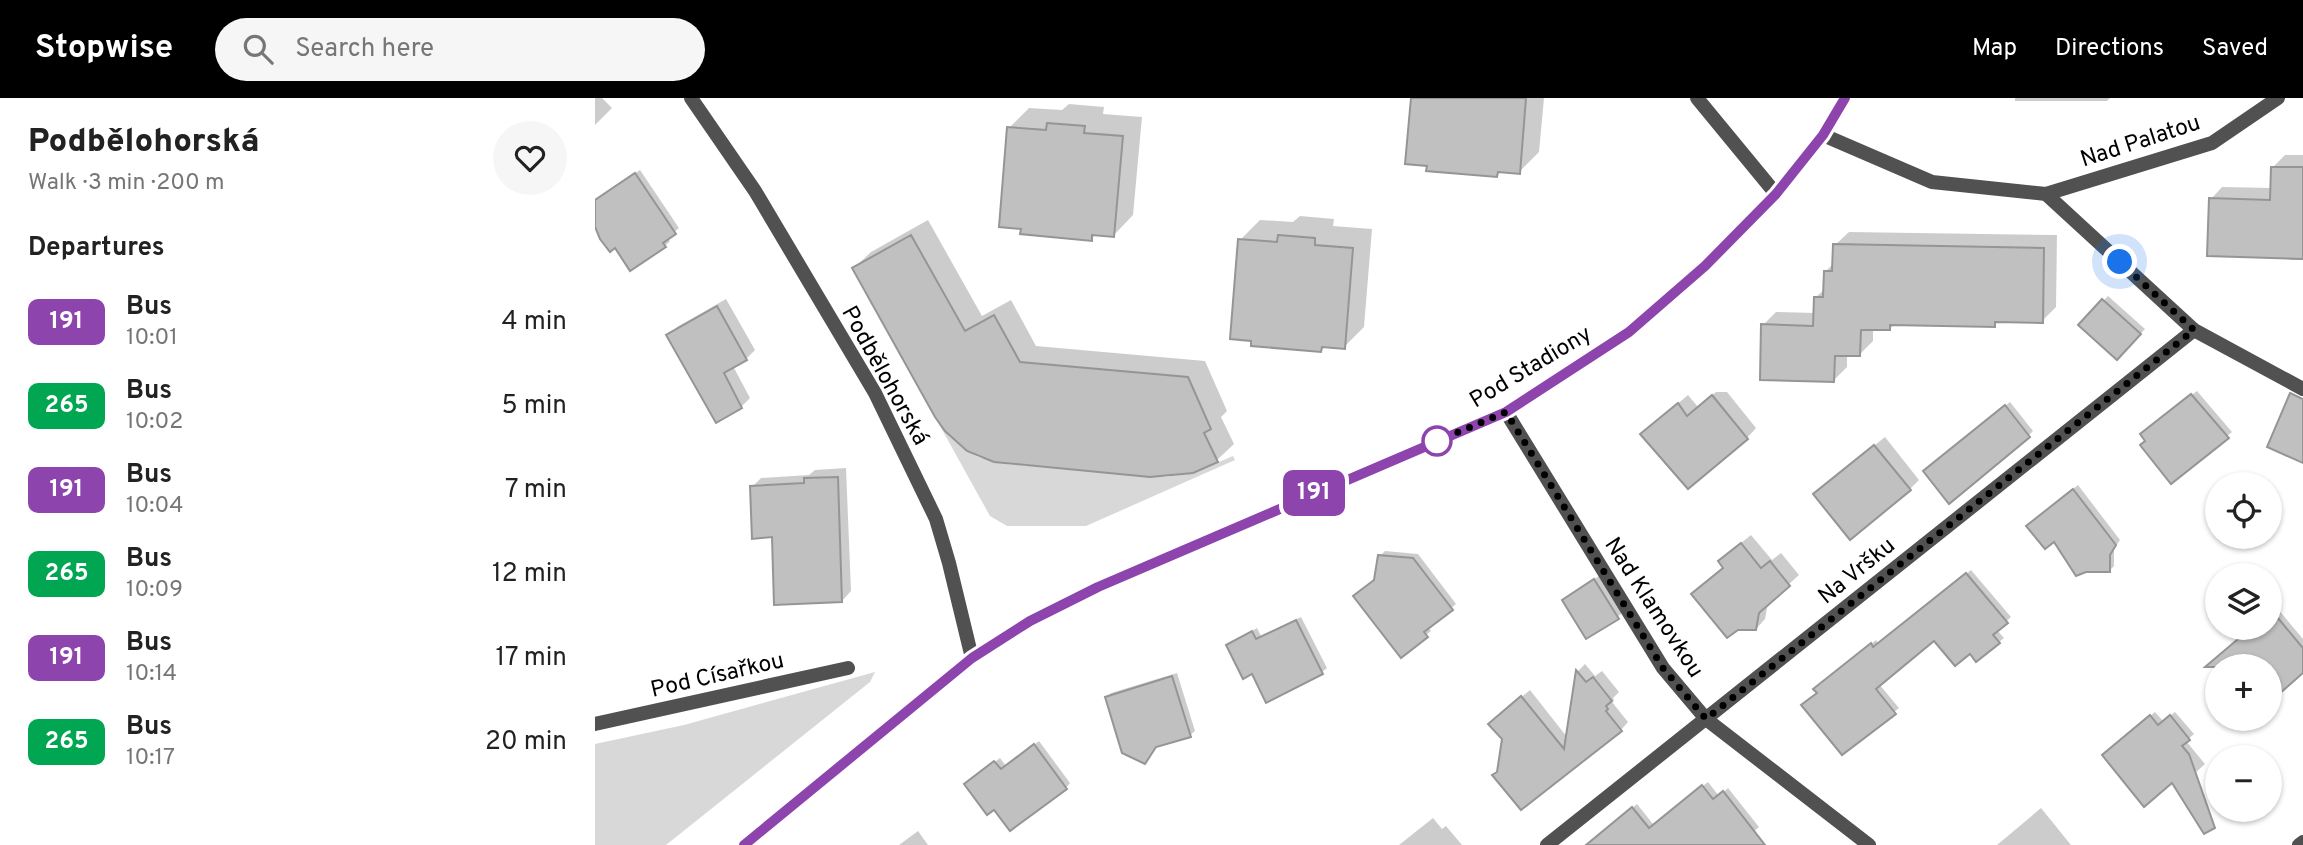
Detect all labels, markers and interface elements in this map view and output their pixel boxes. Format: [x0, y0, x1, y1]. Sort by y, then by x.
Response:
search box [215, 18, 705, 81]
text: Stopwise [35, 28, 173, 70]
icon: search [239, 30, 277, 68]
text: Search here [295, 33, 434, 66]
text: Map [1972, 34, 2017, 64]
text: Directions [2055, 34, 2164, 64]
text: Saved [2202, 34, 2268, 64]
street label: Nad Palatou [2077, 109, 2204, 175]
button: heart [493, 121, 567, 195]
text: Podbělohorská [28, 122, 259, 164]
text: Walk · 3 min · 200 m [28, 169, 225, 198]
text: Departures [28, 232, 165, 265]
your location [2102, 244, 2137, 279]
text: Bus [126, 291, 172, 324]
street label: Podbělohorská [834, 301, 934, 451]
text: 4 min [501, 306, 567, 339]
text: 191 [50, 307, 83, 337]
street label: Pod Stadiony [1465, 320, 1598, 416]
text: 10:01 [126, 324, 178, 353]
text: Bus [126, 375, 172, 408]
text: 5 min [501, 390, 567, 423]
text: 265 [44, 391, 89, 421]
text: 10:02 [126, 408, 183, 437]
unlabelled marker [1422, 426, 1452, 456]
text: Bus [126, 459, 172, 492]
line badge: 191 [1274, 470, 1354, 516]
map controls [2205, 472, 2282, 822]
button: locate [2205, 472, 2282, 549]
text: 7 min [505, 474, 567, 507]
text: 191 [50, 475, 83, 505]
text: 191 [1297, 478, 1331, 508]
text: 10:04 [126, 492, 184, 521]
street label: Na Vršku [1813, 532, 1902, 612]
street label: Nad Klamovkou [1597, 533, 1709, 684]
text: Bus [126, 543, 172, 576]
text: 12 min [492, 558, 567, 591]
text: 265 [44, 559, 89, 589]
button: layers [2205, 563, 2282, 640]
text: 10:09 [126, 576, 183, 605]
text: Bus [126, 627, 172, 660]
text: 17 min [495, 642, 567, 675]
text: 191 [50, 643, 83, 673]
street label: Pod Císařkou [648, 647, 787, 706]
button: + [2205, 654, 2282, 731]
text: 10:14 [126, 660, 177, 689]
text: Bus [126, 711, 172, 744]
text: 20 min [485, 726, 567, 759]
text: 265 [44, 727, 89, 757]
text: 10:17 [126, 744, 175, 773]
button: − [2205, 745, 2282, 822]

